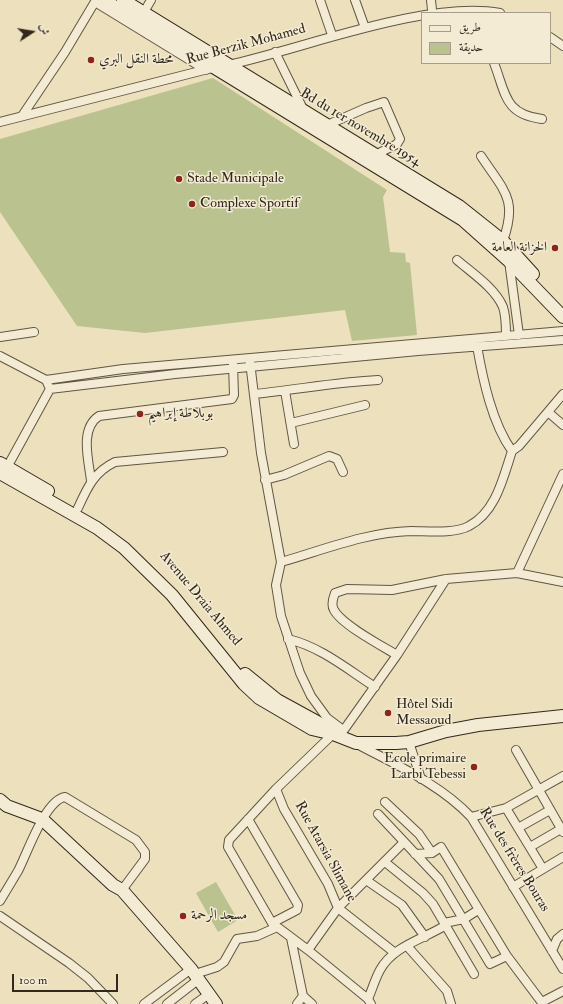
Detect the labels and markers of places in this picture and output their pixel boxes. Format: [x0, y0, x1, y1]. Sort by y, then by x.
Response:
place label: محطة النقل البري [99, 52, 173, 68]
marker: محطة النقل البري [86, 55, 96, 65]
place label: Stade Municipale [187, 171, 284, 187]
marker: Stade Municipale [174, 174, 184, 184]
place label: Complexe Sportif [200, 196, 299, 212]
marker: Complexe Sportif [187, 199, 197, 209]
place label: الخزانة العامة [492, 240, 547, 256]
marker: الخزانة العامة [550, 243, 560, 253]
place label: بوبلاطة إبراهيم [148, 406, 213, 422]
marker: بوبلاطة إبراهيم [135, 409, 145, 419]
place label: Hôtel Sidi Messaoud [396, 697, 453, 730]
marker: Hôtel Sidi Messaoud [383, 708, 393, 718]
place label: Ecole primaire Larbi Tebessi [384, 751, 466, 784]
marker: Ecole primaire Larbi Tebessi [469, 762, 479, 772]
place label: مسجد الرحمة [191, 908, 247, 924]
marker: مسجد الرحمة [178, 911, 188, 921]

